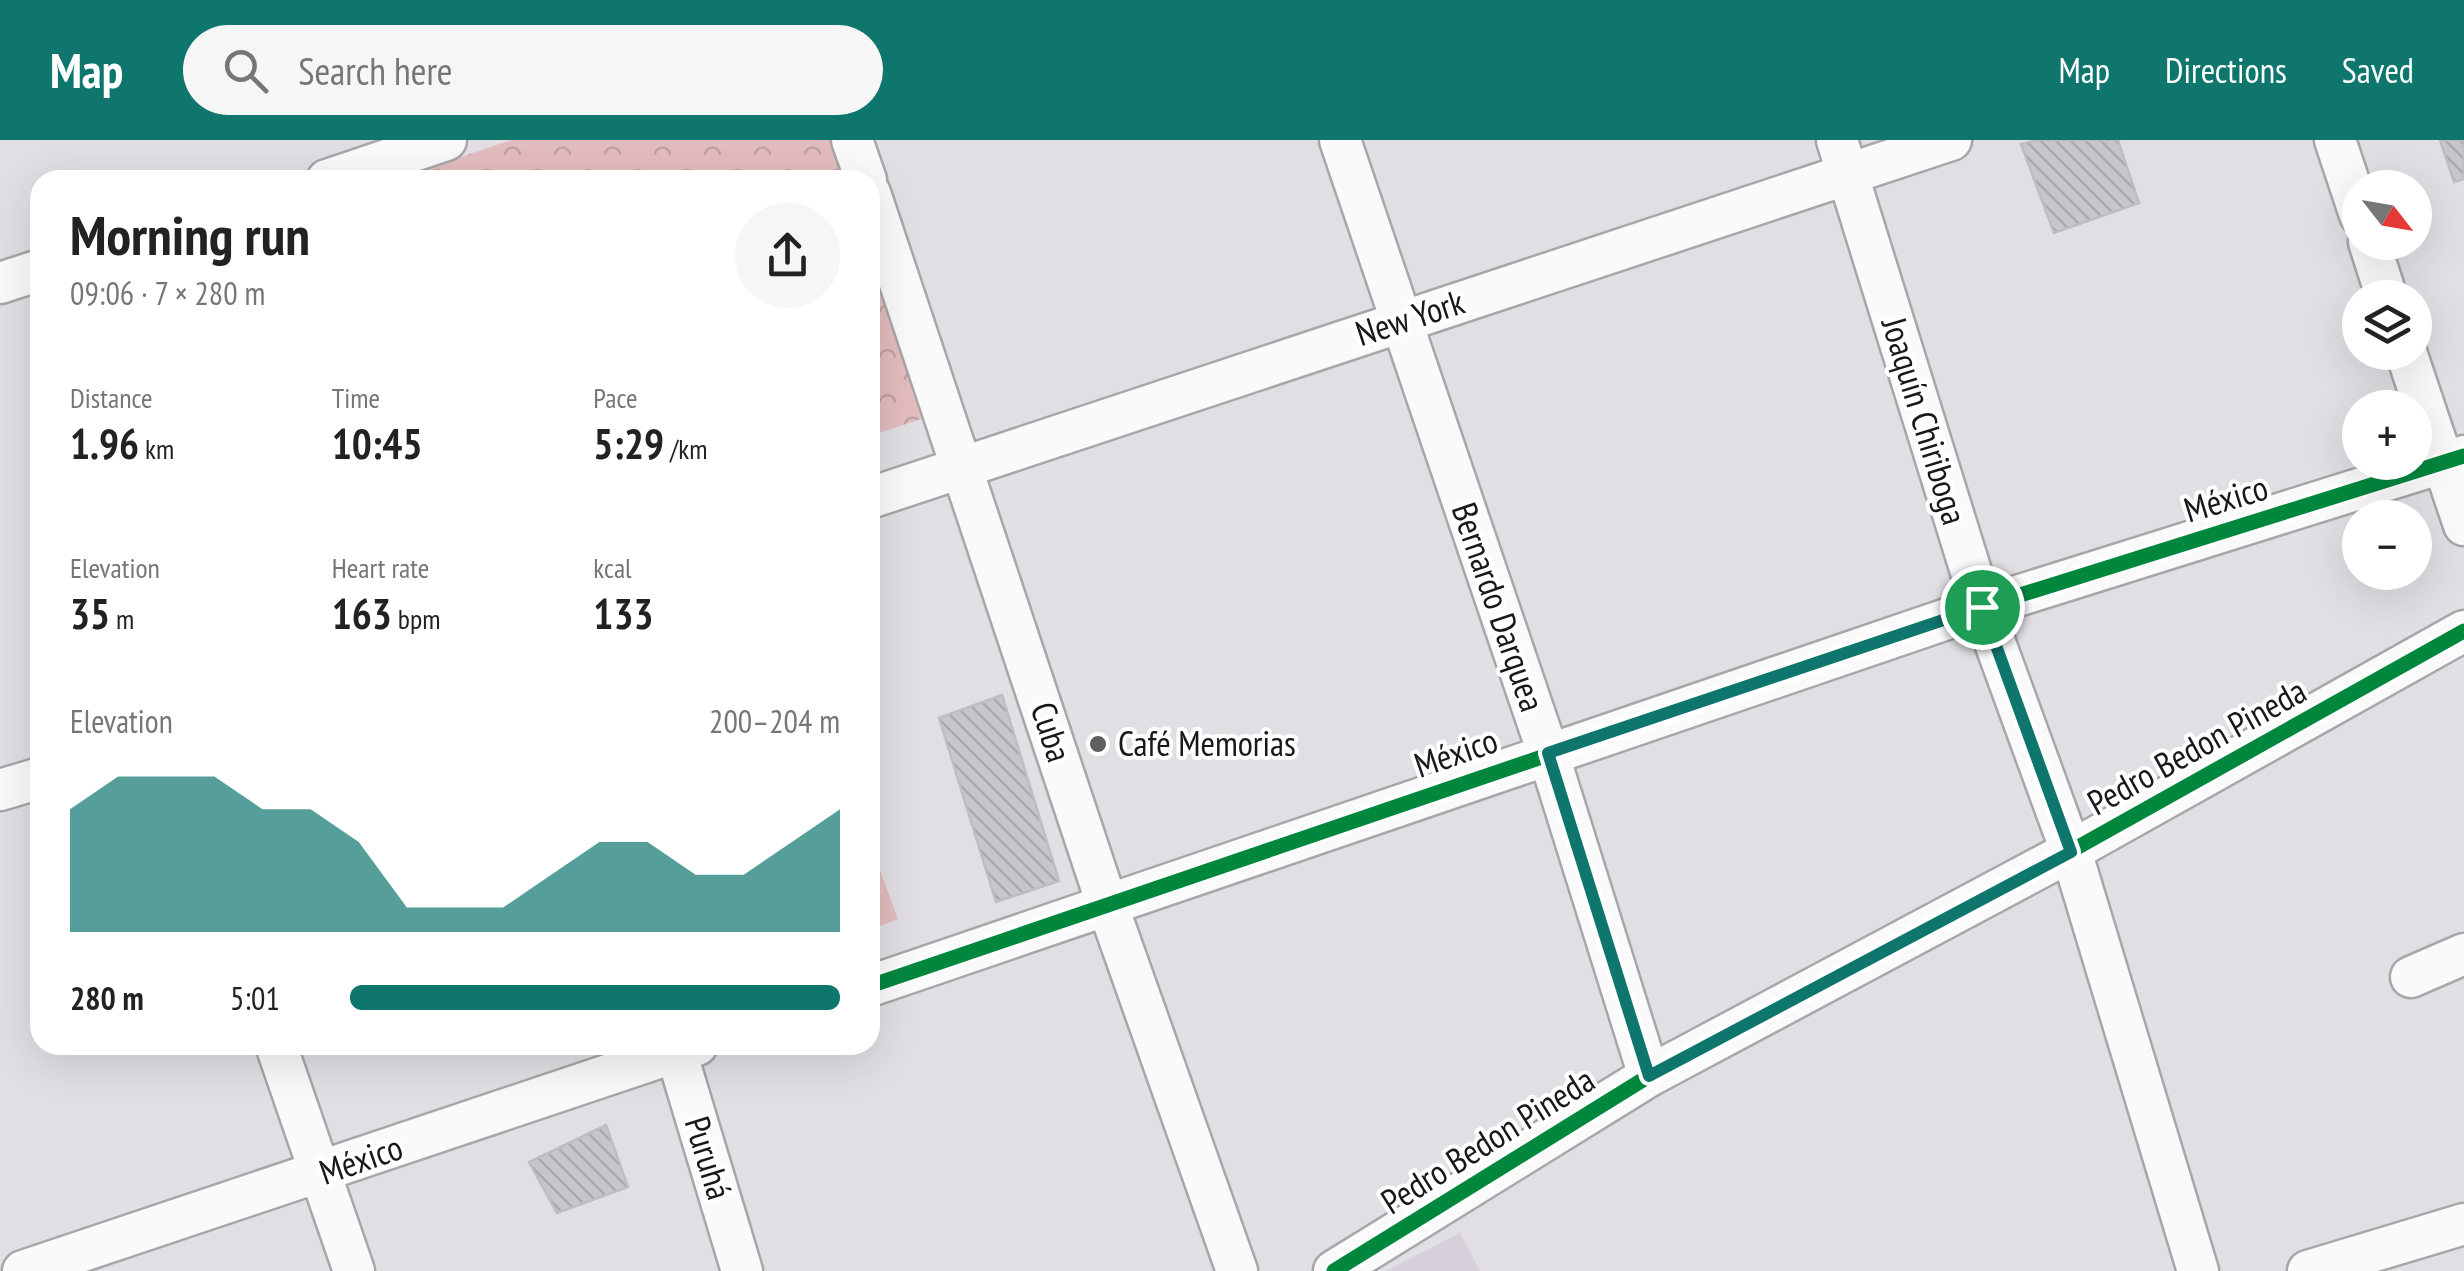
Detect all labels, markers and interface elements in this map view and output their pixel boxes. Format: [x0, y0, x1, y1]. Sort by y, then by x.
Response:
search box [183, 25, 883, 115]
text: Map [50, 39, 123, 101]
icon: search [218, 43, 273, 98]
text: Search here [298, 46, 453, 95]
text: Map [2059, 47, 2110, 93]
text: Directions [2165, 47, 2287, 93]
text: Saved [2342, 47, 2414, 93]
north arrow [2342, 170, 2432, 260]
map controls [2342, 170, 2432, 590]
text: Morning run [70, 199, 310, 270]
button: share [735, 203, 840, 308]
text: 09:06 · 7 × 280 m [70, 272, 265, 314]
street label: New York [1350, 278, 1470, 356]
button: layers [2342, 280, 2432, 370]
street label: Joaquín Chiriboga [1871, 311, 1978, 530]
text: Distance [70, 379, 153, 416]
text: Time [332, 379, 380, 416]
text: Pace [593, 379, 637, 416]
button: + [2342, 390, 2432, 480]
text: 1.96 [70, 416, 139, 471]
text: 10:45 [332, 416, 423, 471]
text: 5:29 [593, 416, 664, 471]
text: km [139, 430, 174, 467]
text: /km [664, 430, 707, 467]
street label: México [2178, 464, 2273, 532]
street label: Bernardo Darquea [1442, 496, 1556, 717]
button: − [2342, 500, 2432, 590]
text: Elevation [70, 549, 160, 586]
text: Heart rate [332, 549, 429, 586]
text: kcal [593, 549, 632, 586]
pin [1940, 565, 2025, 650]
icon: arrive [1955, 580, 2010, 635]
text: 35 [70, 586, 110, 641]
text: 163 [332, 586, 392, 641]
text: 133 [593, 586, 654, 641]
text: m [110, 600, 134, 637]
text: bpm [392, 600, 440, 637]
street label: Pedro Bedon Pineda [2079, 667, 2314, 825]
street label: Cuba [1021, 696, 1083, 767]
text: Elevation [70, 700, 173, 742]
text: 200–204 m [709, 700, 840, 742]
street label: México [1408, 716, 1503, 788]
place label: Café Memorias [1118, 720, 1296, 766]
marker: Café Memorias [1087, 733, 1109, 755]
text: 280 m [70, 977, 144, 1019]
text: 5:01 [230, 977, 280, 1019]
street label: Pedro Bedon Pineda [1372, 1056, 1603, 1224]
street label: Puruhá [675, 1111, 743, 1205]
street label: México [313, 1123, 408, 1195]

